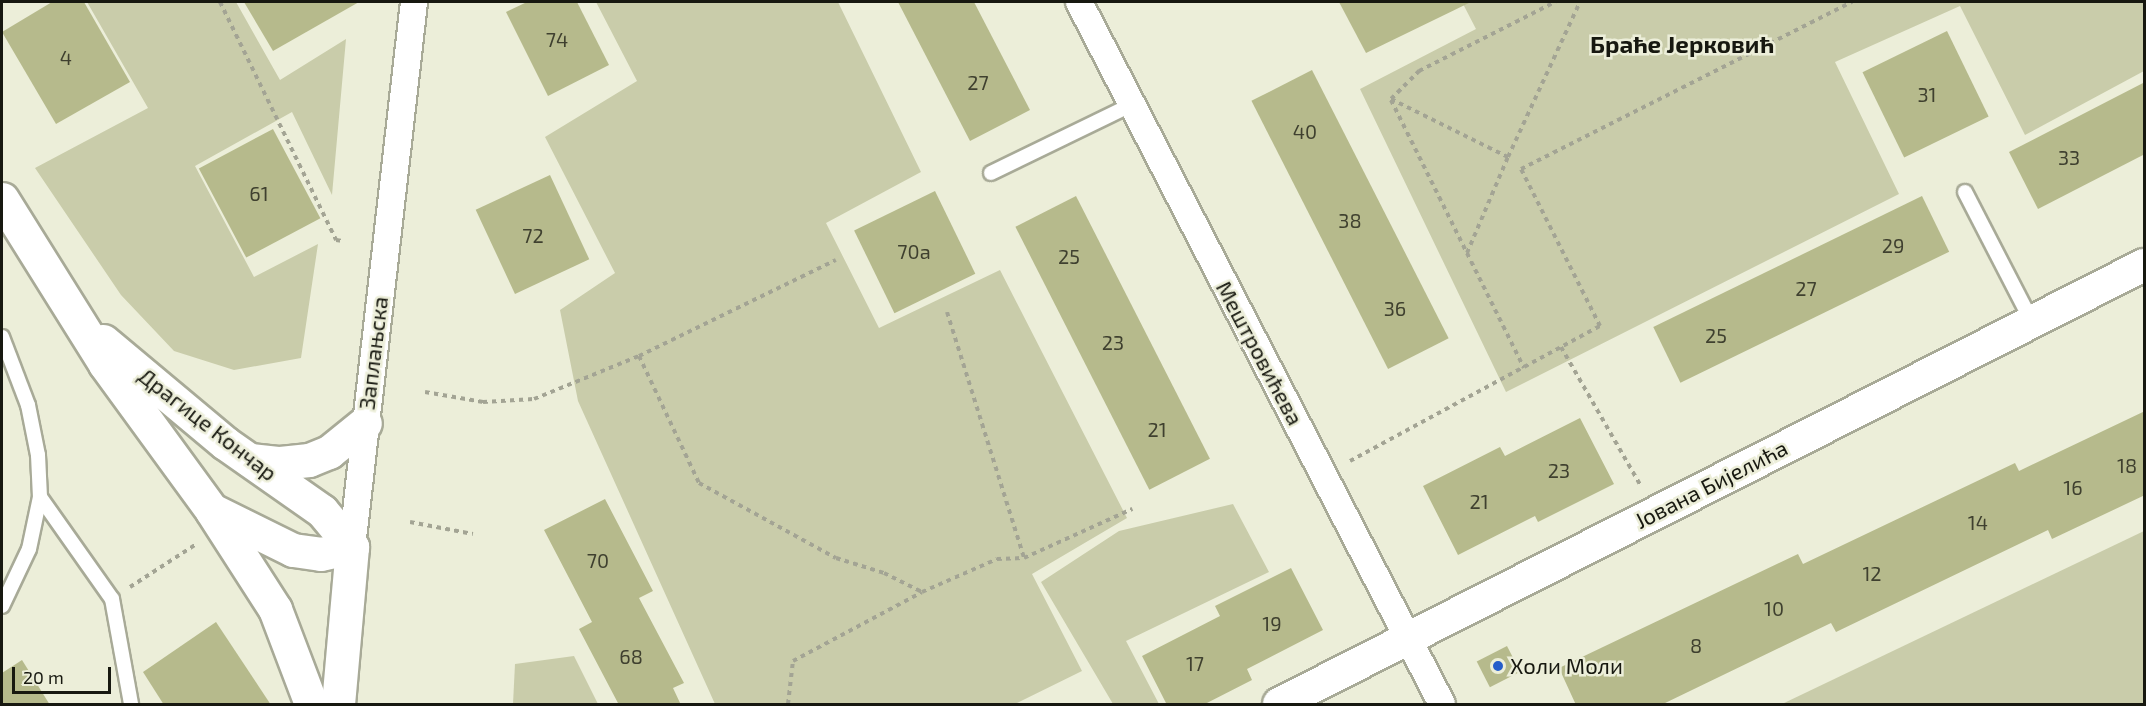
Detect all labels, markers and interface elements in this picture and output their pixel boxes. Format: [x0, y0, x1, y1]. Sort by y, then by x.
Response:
house number: 74 [546, 27, 568, 51]
district label: Браће Јерковић [1590, 30, 1774, 58]
house number: 4 [60, 45, 72, 69]
house number: 27 [967, 70, 989, 94]
house number: 31 [1917, 82, 1937, 106]
house number: 40 [1293, 119, 1317, 143]
house number: 33 [2058, 145, 2080, 169]
house number: 61 [249, 181, 269, 205]
house number: 38 [1338, 208, 1362, 232]
house number: 72 [522, 223, 544, 247]
house number: 29 [1882, 233, 1904, 257]
house number: 70a [897, 239, 931, 263]
house number: 25 [1058, 244, 1080, 268]
house number: 27 [1795, 276, 1817, 300]
street label: Мештровићева [1211, 277, 1309, 429]
street label: Заплањска [353, 295, 393, 411]
house number: 36 [1384, 296, 1406, 320]
house number: 25 [1705, 323, 1727, 347]
house number: 23 [1102, 330, 1124, 354]
street label: Драгице Кончар [134, 362, 282, 486]
house number: 21 [1147, 417, 1167, 441]
street label: Јована Бијелића [1630, 434, 1792, 534]
house number: 18 [2117, 453, 2137, 477]
house number: 23 [1548, 458, 1570, 482]
house number: 16 [2063, 475, 2083, 499]
house number: 21 [1469, 489, 1489, 513]
house number: 14 [1968, 510, 1988, 534]
house number: 70 [587, 548, 609, 572]
house number: 12 [1862, 561, 1882, 585]
house number: 10 [1764, 596, 1784, 620]
house number: 19 [1262, 611, 1282, 635]
house number: 8 [1690, 633, 1702, 657]
house number: 68 [619, 644, 643, 668]
house number: 17 [1186, 651, 1204, 675]
place label: Холи Моли [1510, 653, 1623, 679]
scale bar [15, 655, 114, 693]
marker: Холи Моли [1491, 659, 1505, 673]
text: 20 m [23, 666, 64, 688]

